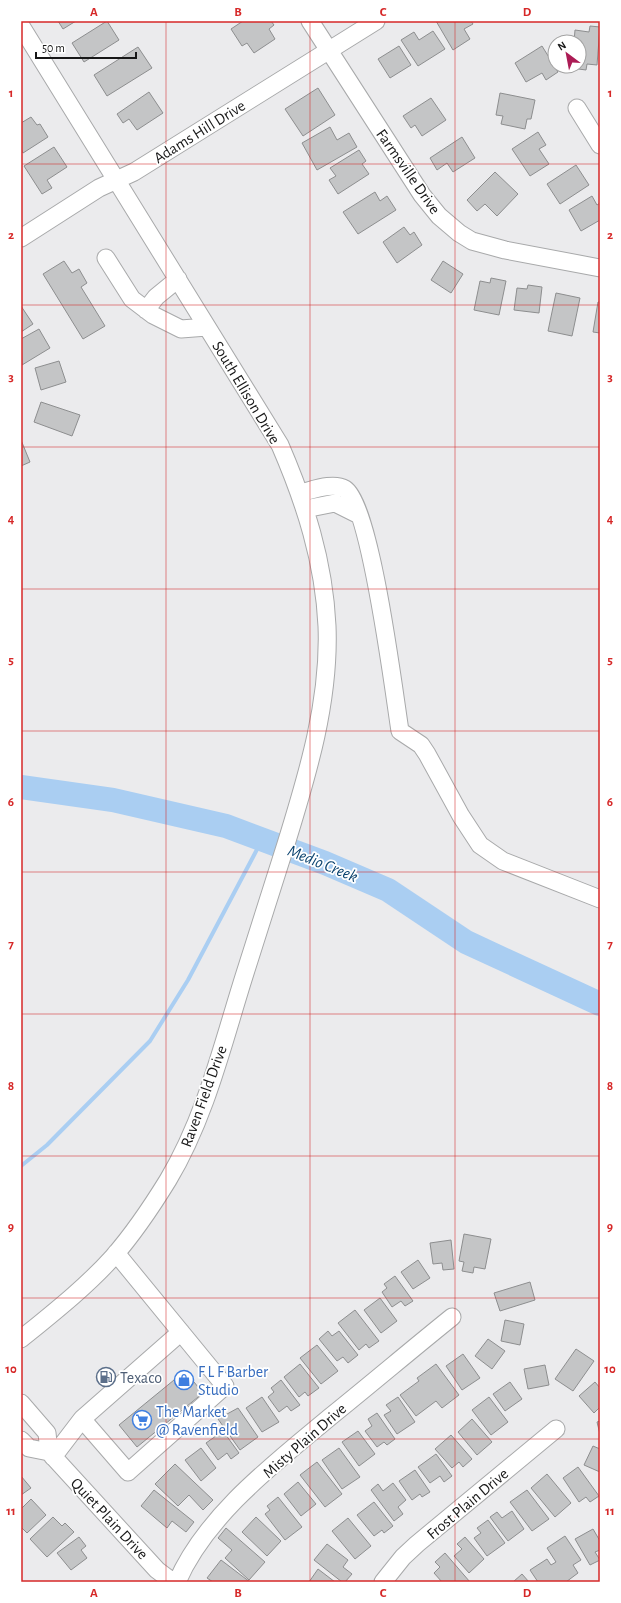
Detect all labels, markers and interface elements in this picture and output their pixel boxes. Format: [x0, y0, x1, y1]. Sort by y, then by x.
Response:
text: A [90, 6, 98, 19]
text: B [234, 6, 242, 19]
text: C [380, 6, 387, 19]
text: D [523, 6, 532, 19]
scale bar [36, 34, 136, 60]
north arrow [547, 34, 587, 74]
text: N [556, 39, 568, 53]
text: 50 m [42, 42, 65, 54]
text: 1 [9, 87, 13, 100]
text: 1 [608, 87, 612, 100]
street label: Adams Hill Drive [151, 97, 248, 166]
street label: Farmsville Drive [373, 126, 443, 217]
text: 2 [8, 229, 14, 242]
text: 2 [607, 229, 613, 242]
street label: South Ellison Drive [209, 338, 283, 447]
text: 3 [8, 371, 14, 384]
text: 3 [607, 371, 613, 384]
text: 4 [8, 513, 15, 526]
text: 4 [607, 513, 614, 526]
text: 5 [8, 654, 14, 667]
text: 5 [607, 654, 613, 667]
text: 6 [8, 796, 14, 809]
text: 6 [607, 796, 613, 809]
water label: Medio Creek [285, 842, 360, 885]
text: 7 [8, 938, 14, 951]
text: 7 [607, 938, 613, 951]
street label: Raven Field Drive [178, 1043, 230, 1149]
text: 8 [8, 1080, 14, 1093]
text: 8 [607, 1080, 613, 1093]
text: 9 [8, 1221, 14, 1234]
text: 9 [607, 1221, 613, 1234]
text: 10 [5, 1363, 17, 1376]
text: 10 [604, 1363, 616, 1376]
place label: F L F Barber Studio [198, 1364, 269, 1398]
fuel station icon: Texaco [95, 1366, 117, 1388]
shop icon: F L F Barber Studio [173, 1369, 195, 1391]
place label: Texaco [120, 1370, 162, 1386]
street label: Misty Plain Drive [260, 1400, 350, 1482]
place label: The Market @ Ravenfield [156, 1404, 238, 1438]
supermarket icon: The Market @ Ravenfield [131, 1409, 153, 1431]
street label: Frost Plain Drive [424, 1465, 511, 1542]
street label: Quiet Plain Drive [67, 1475, 151, 1563]
text: 11 [6, 1505, 16, 1518]
text: 11 [605, 1505, 615, 1518]
text: A [90, 1587, 98, 1600]
text: B [234, 1587, 242, 1600]
text: C [380, 1587, 387, 1600]
text: D [523, 1587, 532, 1600]

